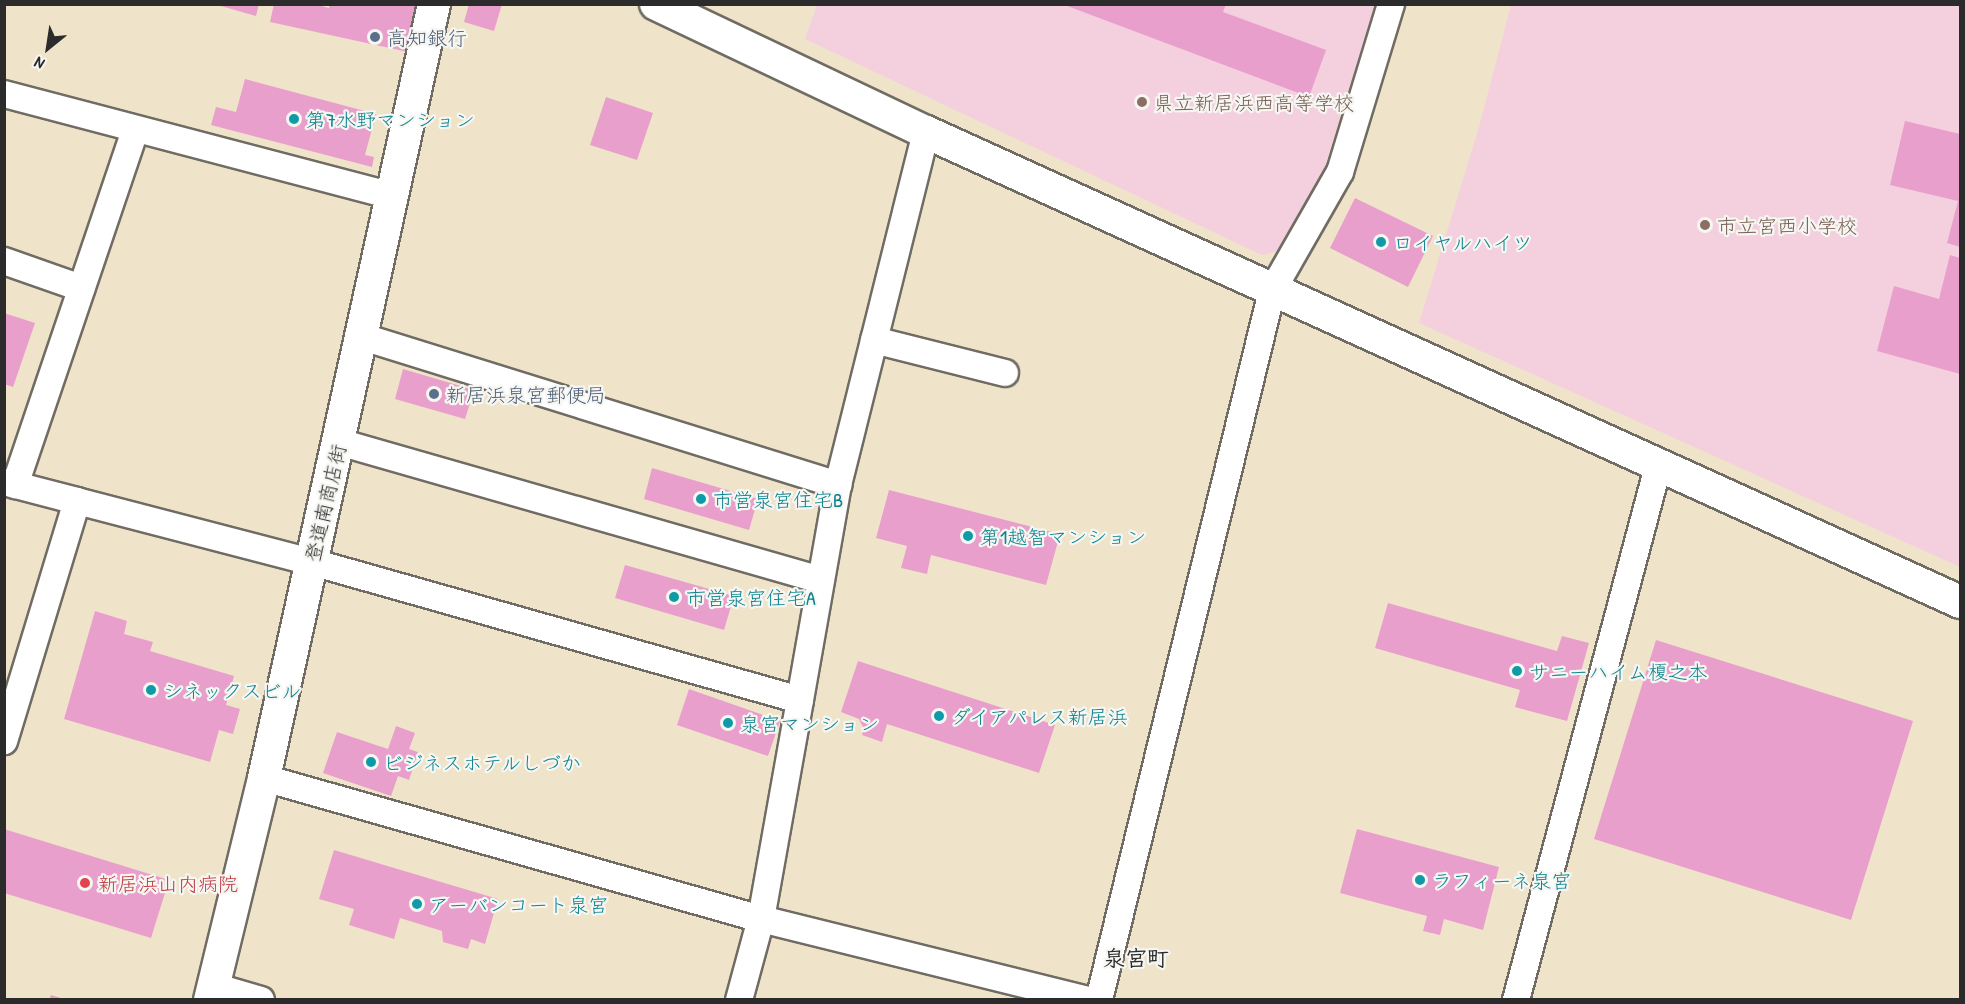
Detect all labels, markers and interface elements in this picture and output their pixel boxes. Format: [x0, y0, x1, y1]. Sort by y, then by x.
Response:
north arrow [18, 18, 78, 78]
place label: 高知銀行 [387, 25, 467, 49]
marker: 高知銀行 [368, 30, 382, 44]
text: N [30, 52, 48, 75]
place label: 県立新居浜西高等学校 [1154, 90, 1354, 114]
marker: 県立新居浜西高等学校 [1135, 95, 1149, 109]
place label: 第7水野マンション [306, 107, 476, 131]
marker: 第7水野マンション [287, 112, 301, 126]
place label: 市立宮西小学校 [1717, 213, 1857, 237]
marker: 市立宮西小学校 [1698, 218, 1712, 232]
place label: ロイヤルハイツ [1393, 230, 1533, 254]
marker: ロイヤルハイツ [1374, 235, 1388, 249]
place label: 新居浜泉宮郵便局 [446, 382, 606, 406]
marker: 新居浜泉宮郵便局 [427, 387, 441, 401]
street label: 登道南商店街 [300, 442, 350, 564]
place label: 市営泉宮住宅B [713, 487, 843, 511]
marker: 市営泉宮住宅B [694, 492, 708, 506]
place label: 第1越智マンション [980, 524, 1147, 548]
marker: 第1越智マンション [961, 529, 975, 543]
place label: 市営泉宮住宅A [686, 585, 816, 609]
marker: 市営泉宮住宅A [667, 590, 681, 604]
place label: サニーハイム榎之本 [1529, 659, 1709, 683]
marker: サニーハイム榎之本 [1510, 664, 1524, 678]
place label: シネックスビル [163, 678, 303, 702]
marker: シネックスビル [144, 683, 158, 697]
place label: ダイアパレス新居浜 [951, 704, 1131, 728]
marker: ダイアパレス新居浜 [932, 709, 946, 723]
place label: 泉宮マンション [740, 711, 880, 735]
marker: 泉宮マンション [721, 716, 735, 730]
place label: ビジネスホテルしづか [383, 750, 583, 774]
marker: ビジネスホテルしづか [364, 755, 378, 769]
place label: ラフィーネ泉宮 [1432, 868, 1572, 892]
place label: 新居浜山内病院 [98, 871, 238, 895]
marker: ラフィーネ泉宮 [1413, 873, 1427, 887]
marker: 新居浜山内病院 [76, 874, 94, 892]
place label: アーバンコート泉宮 [429, 892, 608, 916]
marker: アーバンコート泉宮 [410, 897, 424, 911]
district label: 泉宮町 [1103, 946, 1169, 972]

